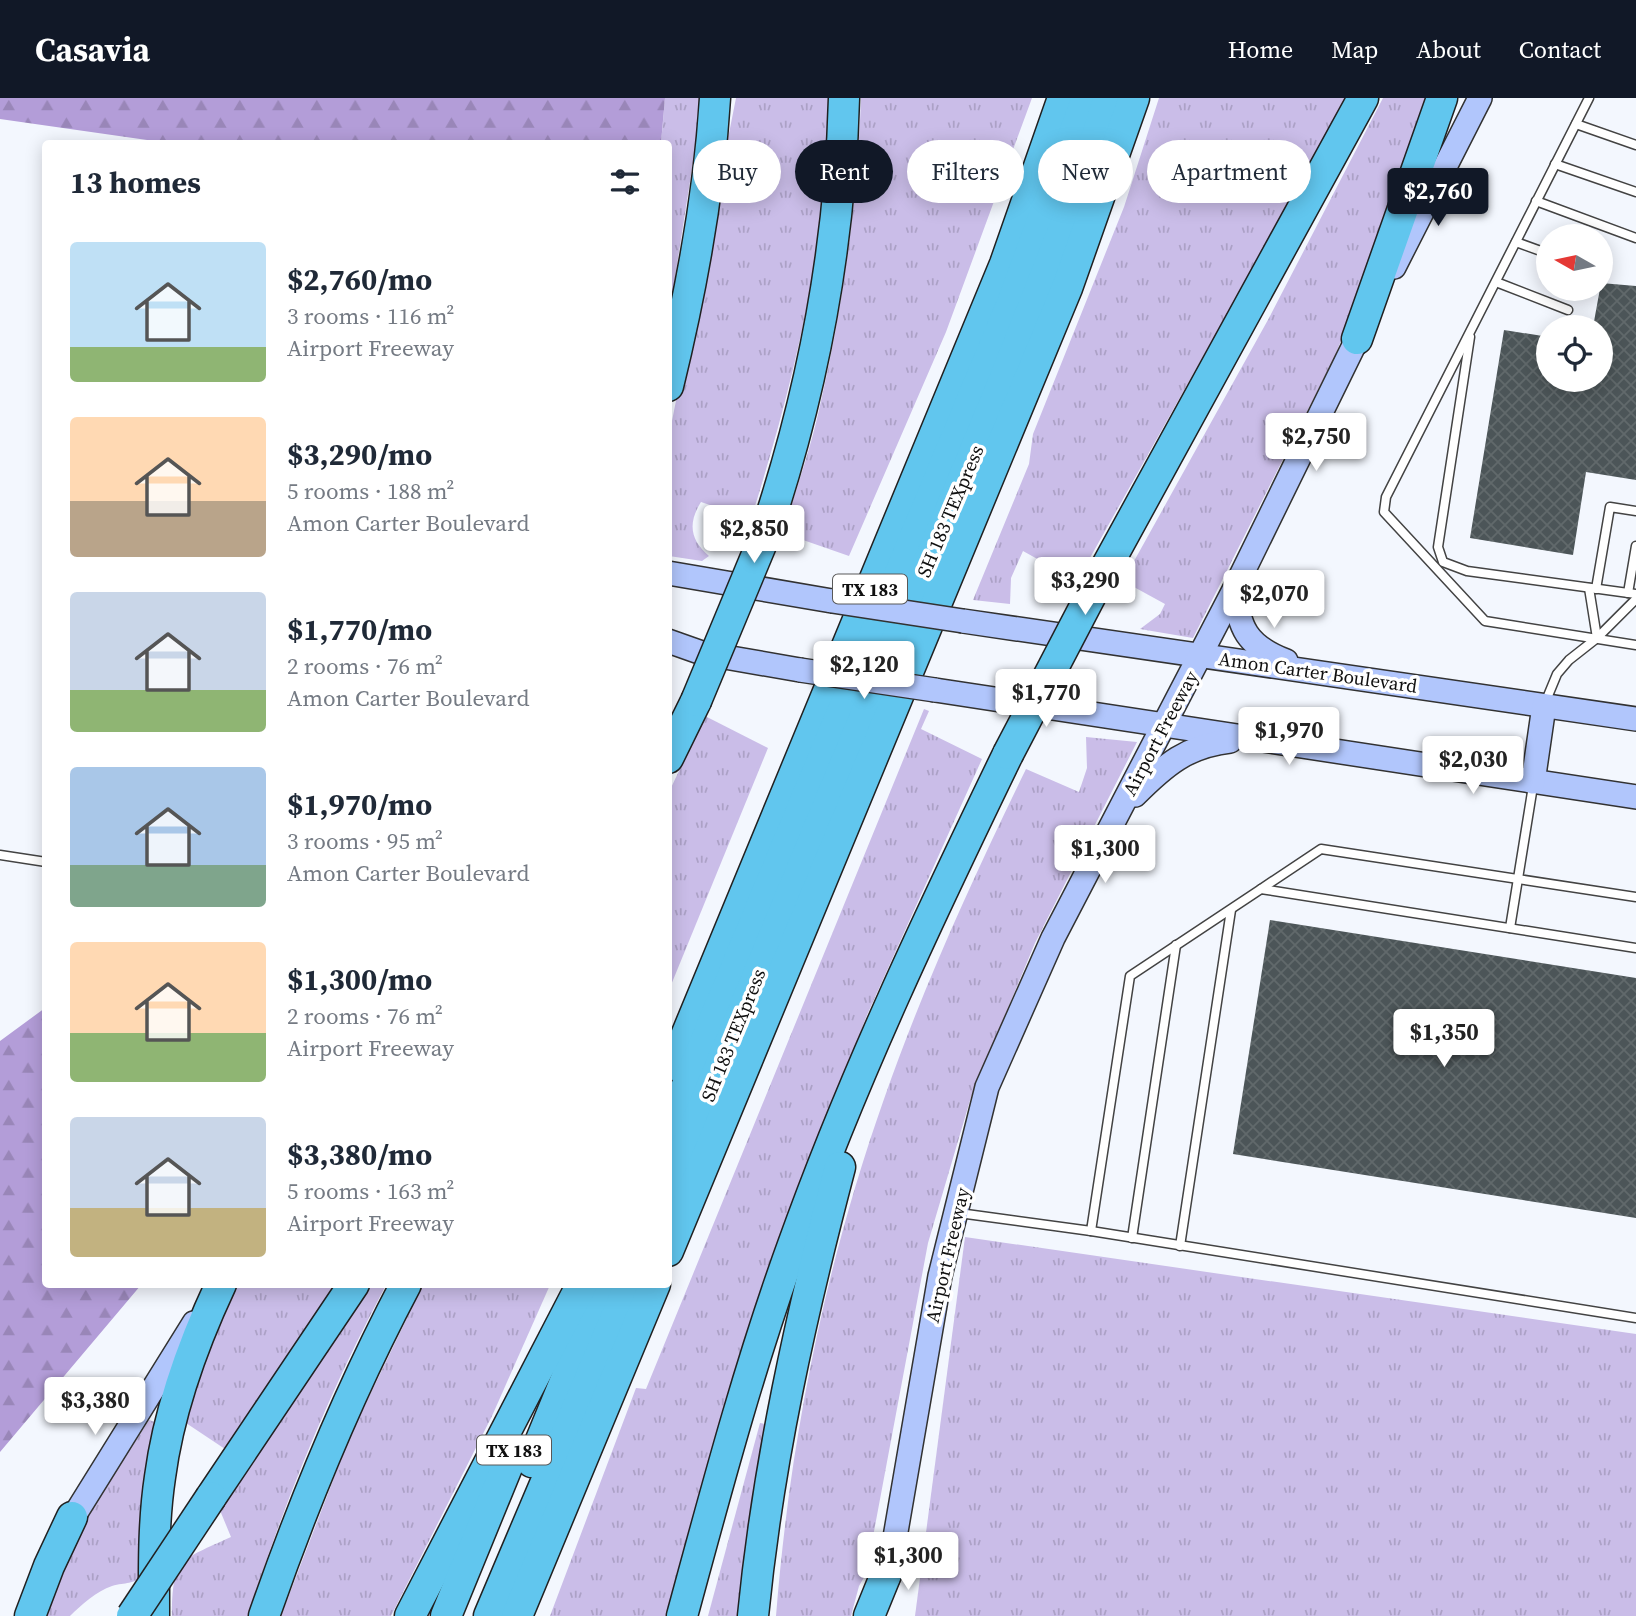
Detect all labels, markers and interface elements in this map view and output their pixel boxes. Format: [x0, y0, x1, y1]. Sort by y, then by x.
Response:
text: Casavia [35, 27, 150, 72]
text: Home [1228, 33, 1293, 66]
text: Map [1331, 33, 1378, 66]
text: About [1416, 33, 1481, 66]
text: Contact [1519, 33, 1601, 66]
chip: Buy [693, 140, 781, 203]
chip: Rent [795, 140, 893, 203]
chip: Filters [907, 140, 1024, 203]
chip: New [1038, 140, 1133, 203]
chip: Apartment [1147, 140, 1311, 203]
text: 13 homes [70, 162, 201, 203]
icon: filters [606, 163, 644, 201]
pin: $2,760 [1381, 169, 1495, 228]
text: $2,760 [1403, 175, 1473, 207]
north arrow [1536, 224, 1614, 301]
map controls [1536, 224, 1613, 392]
text: $2,760/mo [287, 259, 432, 300]
icon: home [126, 270, 210, 354]
text: 3 rooms · 116 m² [287, 300, 454, 332]
button: locate [1536, 315, 1613, 392]
text: Airport Freeway [287, 332, 454, 364]
pin: $2,750 [1259, 414, 1373, 473]
text: $2,750 [1281, 420, 1351, 452]
text: $3,290/mo [287, 434, 432, 475]
street label: SH 183 TEXpress [910, 441, 990, 581]
icon: home [126, 445, 210, 529]
text: 5 rooms · 188 m² [287, 475, 454, 507]
pin: $2,850 [697, 505, 811, 565]
text: Amon Carter Boulevard [287, 507, 530, 539]
text: $2,850 [719, 512, 789, 544]
pin: $3,290 [1028, 558, 1142, 617]
text: $3,290 [1050, 564, 1120, 596]
pin: $2,070 [1217, 570, 1331, 630]
road number: TX 183 [833, 574, 907, 603]
text: $2,070 [1239, 577, 1309, 609]
text: $1,770/mo [287, 609, 432, 650]
icon: home [126, 620, 210, 704]
pin: $2,120 [807, 642, 921, 701]
street label: Amon Carter Boulevard [1217, 645, 1419, 699]
text: $2,120 [829, 648, 899, 680]
text: 2 rooms · 76 m² [287, 650, 443, 682]
street label: Airport Freeway [1116, 666, 1204, 800]
pin: $1,770 [989, 670, 1103, 729]
text: $1,770 [1011, 676, 1081, 708]
text: Amon Carter Boulevard [287, 682, 530, 714]
pin: $1,970 [1232, 708, 1346, 767]
text: $1,970 [1254, 714, 1324, 746]
pin: $2,030 [1416, 736, 1530, 796]
text: $2,030 [1438, 743, 1508, 775]
text: $1,970/mo [287, 784, 432, 825]
icon: home [126, 795, 210, 879]
text: 3 rooms · 95 m² [287, 825, 443, 857]
pin: $1,300 [1048, 826, 1162, 885]
text: $1,300 [1070, 832, 1140, 864]
text: Amon Carter Boulevard [287, 857, 530, 889]
text: $1,300/mo [287, 959, 432, 1000]
street label: SH 183 TEXpress [694, 965, 772, 1105]
icon: home [126, 970, 210, 1054]
text: 2 rooms · 76 m² [287, 1000, 443, 1032]
pin: $1,350 [1387, 1010, 1501, 1069]
text: $1,350 [1409, 1016, 1479, 1048]
text: Airport Freeway [287, 1032, 454, 1064]
text: $3,380/mo [287, 1134, 432, 1175]
icon: home [126, 1145, 210, 1229]
text: 5 rooms · 163 m² [287, 1175, 454, 1207]
street label: Airport Freeway [919, 1185, 975, 1325]
text: Airport Freeway [287, 1207, 454, 1239]
pin: $3,380 [38, 1378, 152, 1437]
text: $3,380 [60, 1384, 130, 1416]
road number: TX 183 [477, 1436, 551, 1464]
pin: $1,300 [851, 1532, 965, 1592]
text: $1,300 [873, 1539, 943, 1571]

